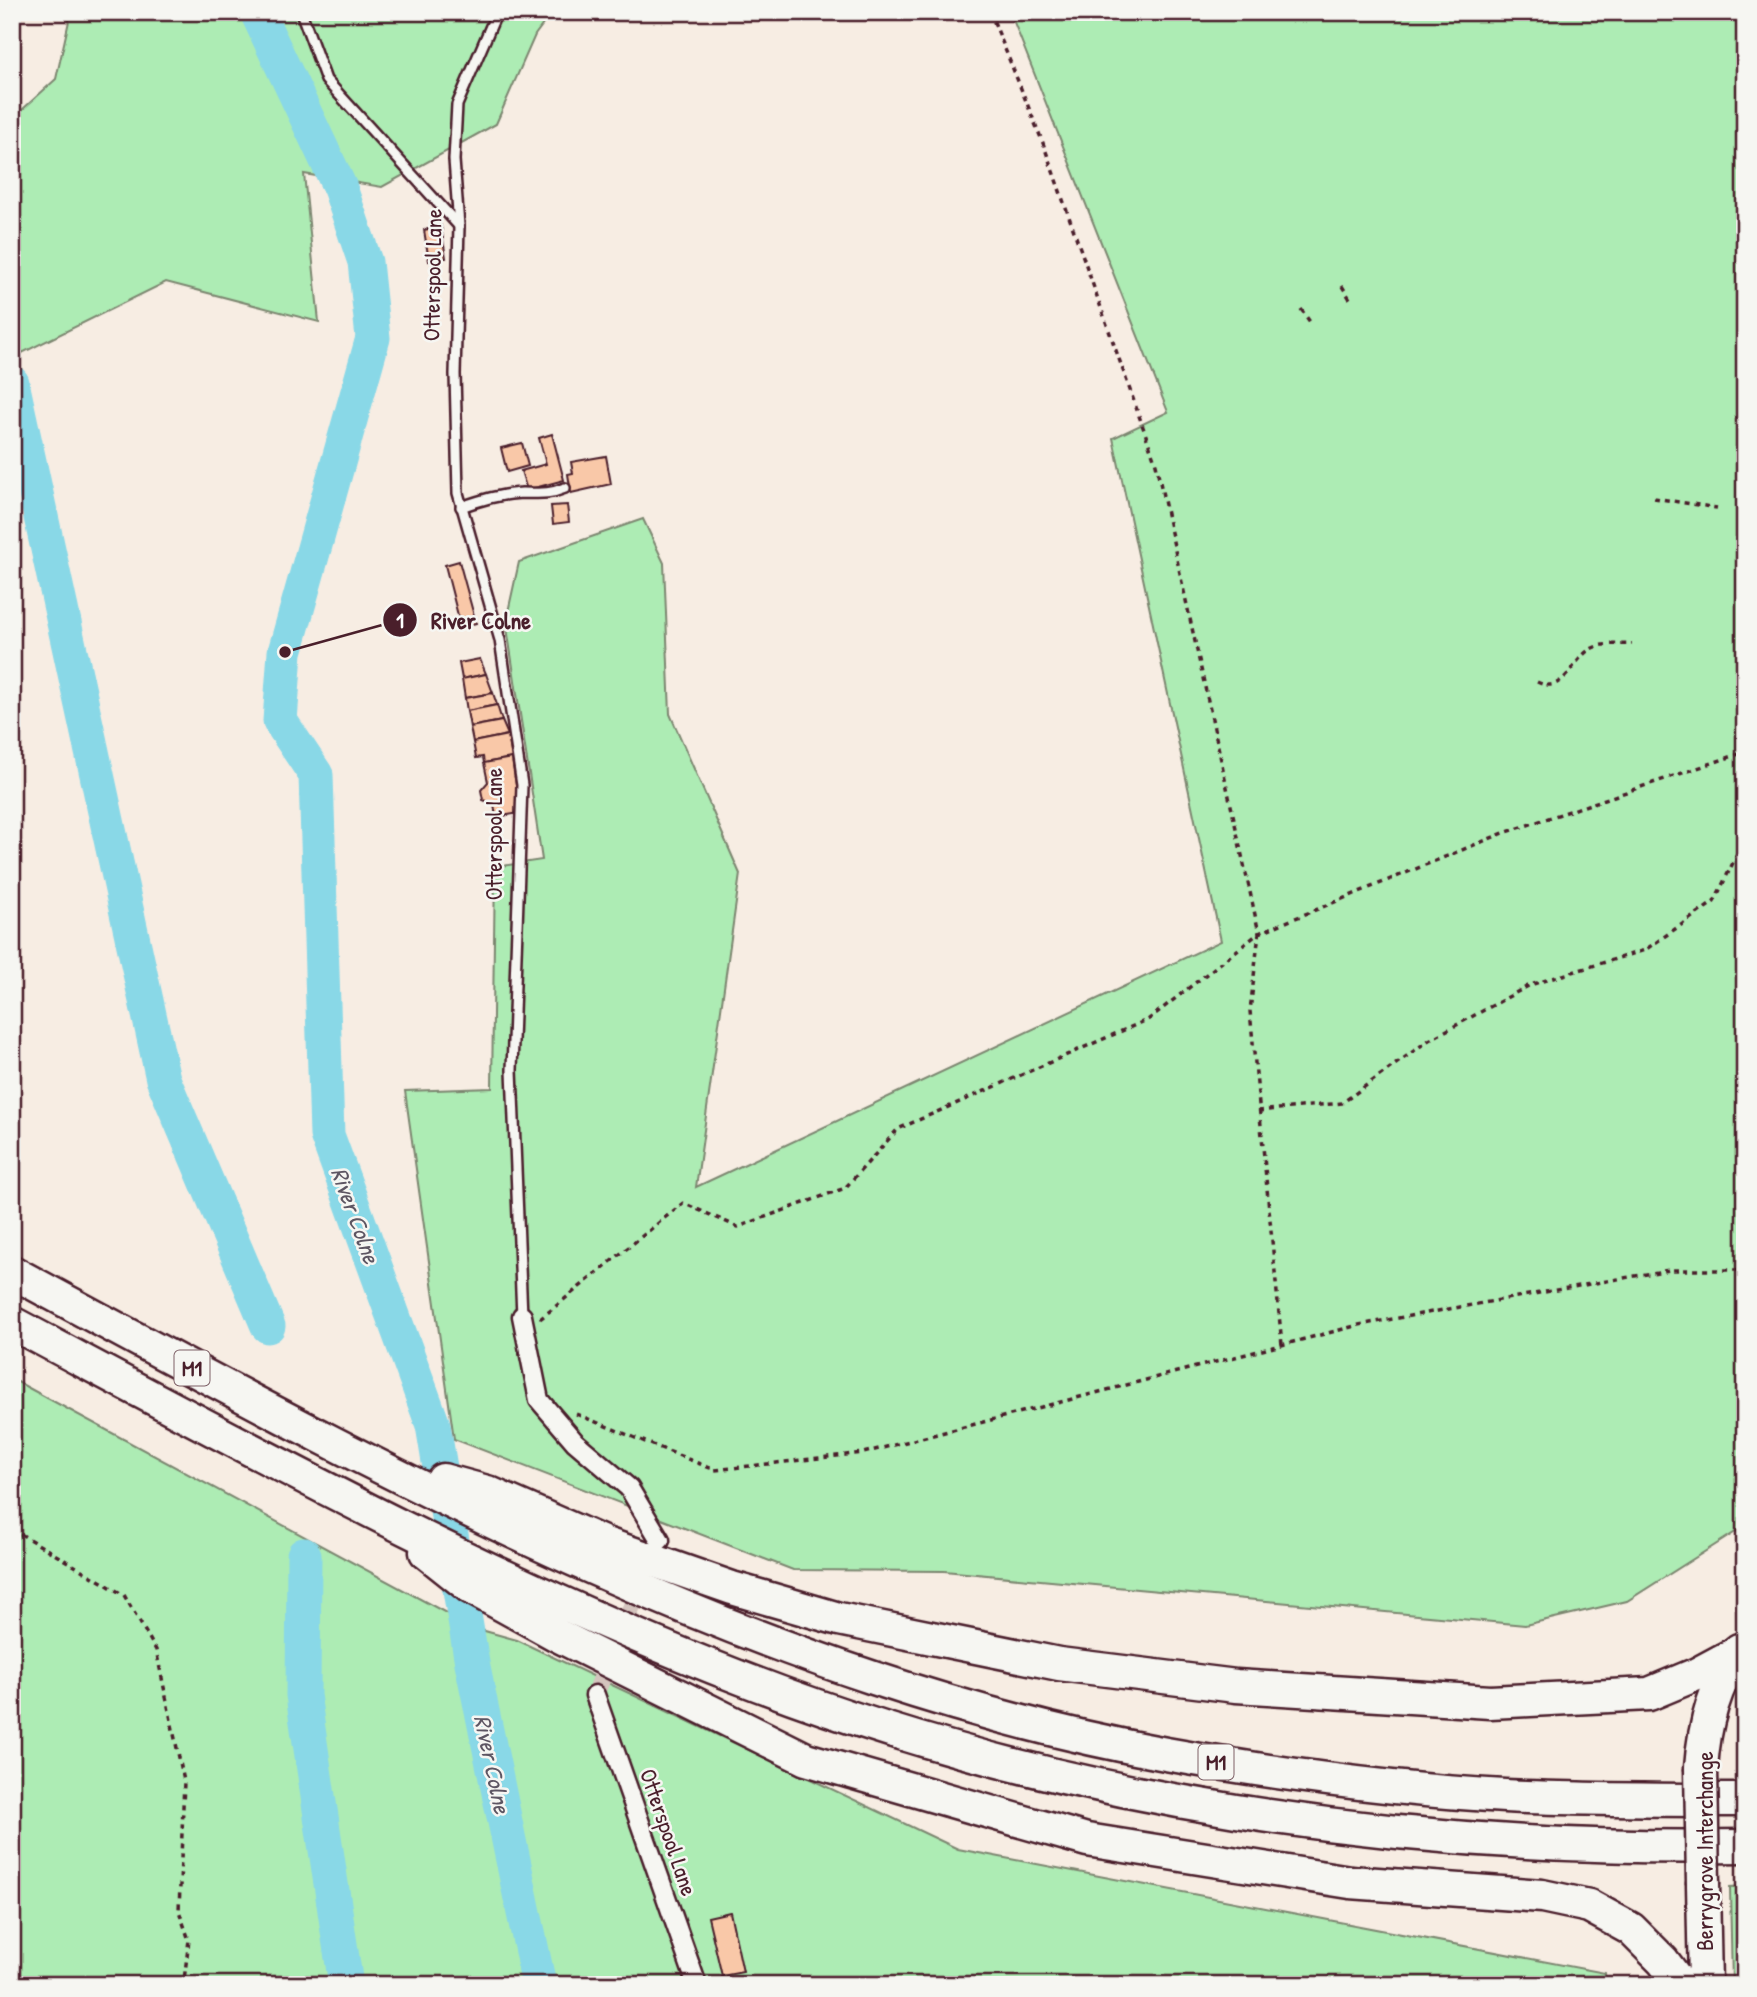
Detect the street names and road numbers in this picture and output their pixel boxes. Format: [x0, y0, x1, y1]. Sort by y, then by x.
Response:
street label: Otterspool Lane [415, 209, 449, 341]
street label: Otterspool Lane [478, 768, 509, 900]
road number: M1 [174, 1350, 210, 1386]
road number: M1 [1198, 1744, 1234, 1780]
street label: Berrygrove Interchange [1689, 1751, 1720, 1951]
street label: Otterspool Lane [633, 1764, 705, 1900]

